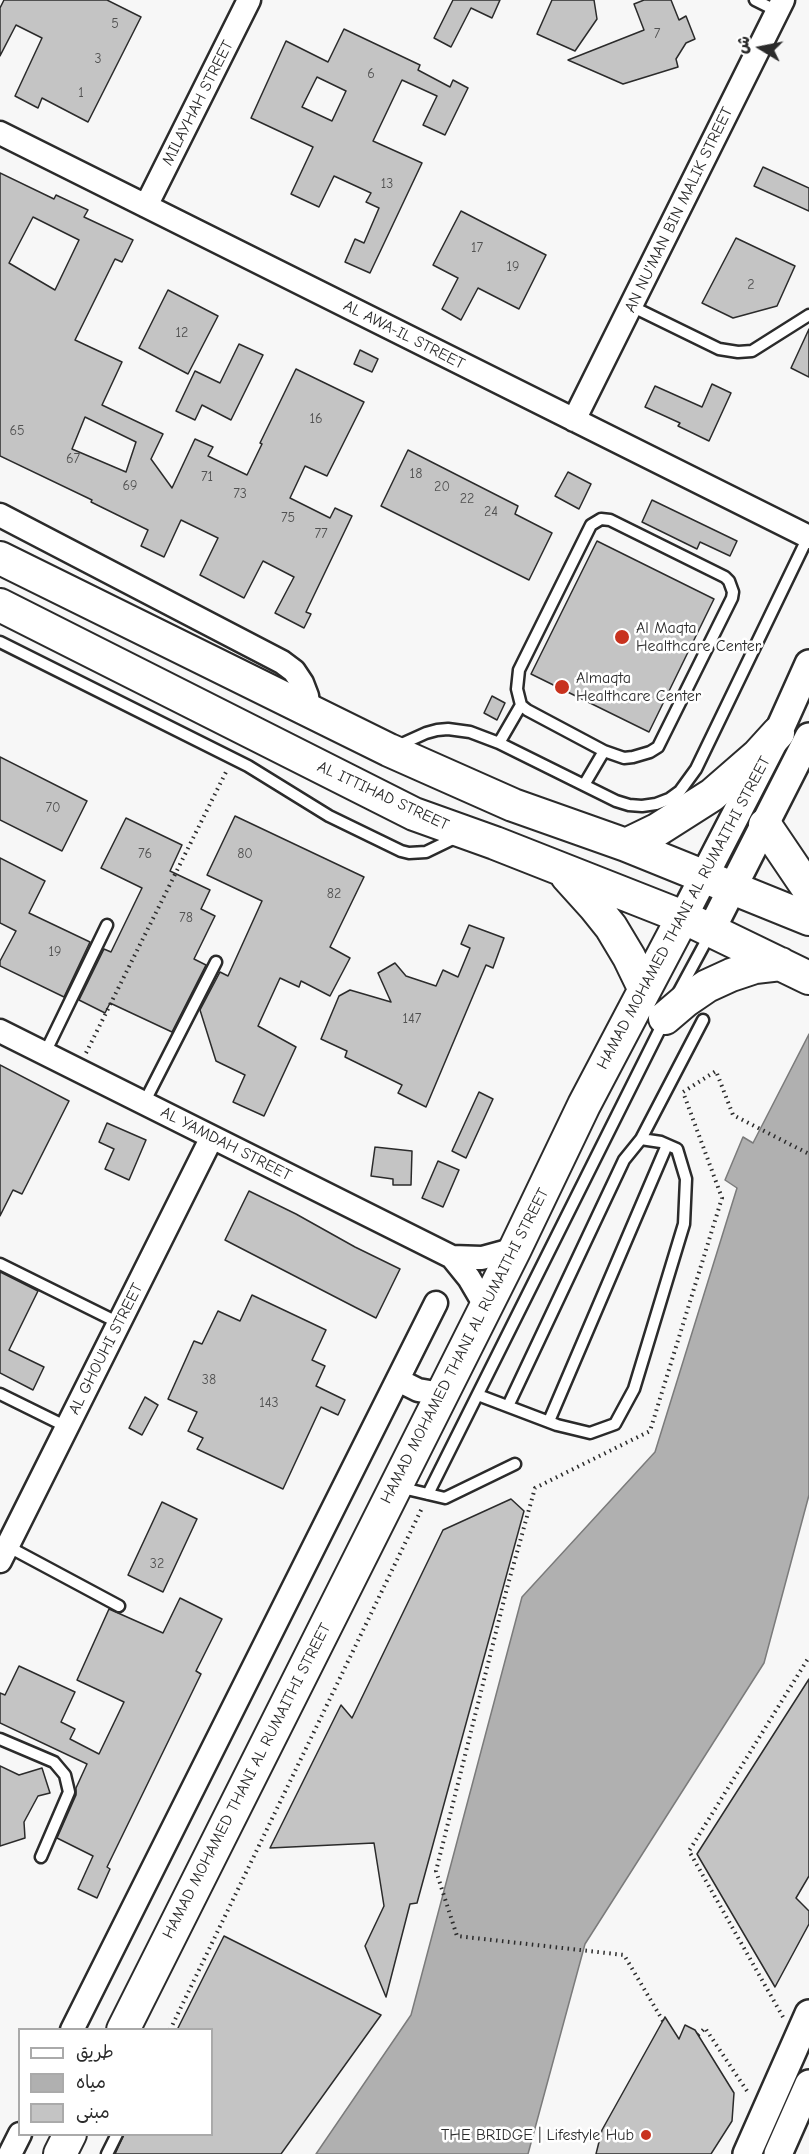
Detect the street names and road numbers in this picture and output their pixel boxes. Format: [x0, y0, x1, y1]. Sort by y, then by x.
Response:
street label: MILAYHAH STREET [158, 37, 238, 169]
street label: AN NU'MAN BIN MALIK STREET [621, 104, 737, 316]
street label: AL AWA-IL STREET [340, 296, 468, 374]
street label: HAMAD MOHAMED THANI AL RUMAITHI STREET [593, 753, 775, 1073]
street label: AL ITTIHAD STREET [314, 757, 452, 835]
street label: AL YAMDAH STREET [157, 1103, 295, 1185]
street label: HAMAD MOHAMED THANI AL RUMAITHI STREET [377, 1185, 553, 1507]
street label: AL GHOUHI STREET [65, 1280, 147, 1418]
street label: HAMAD MOHAMED THANI AL RUMAITHI STREET [159, 1620, 335, 1942]

